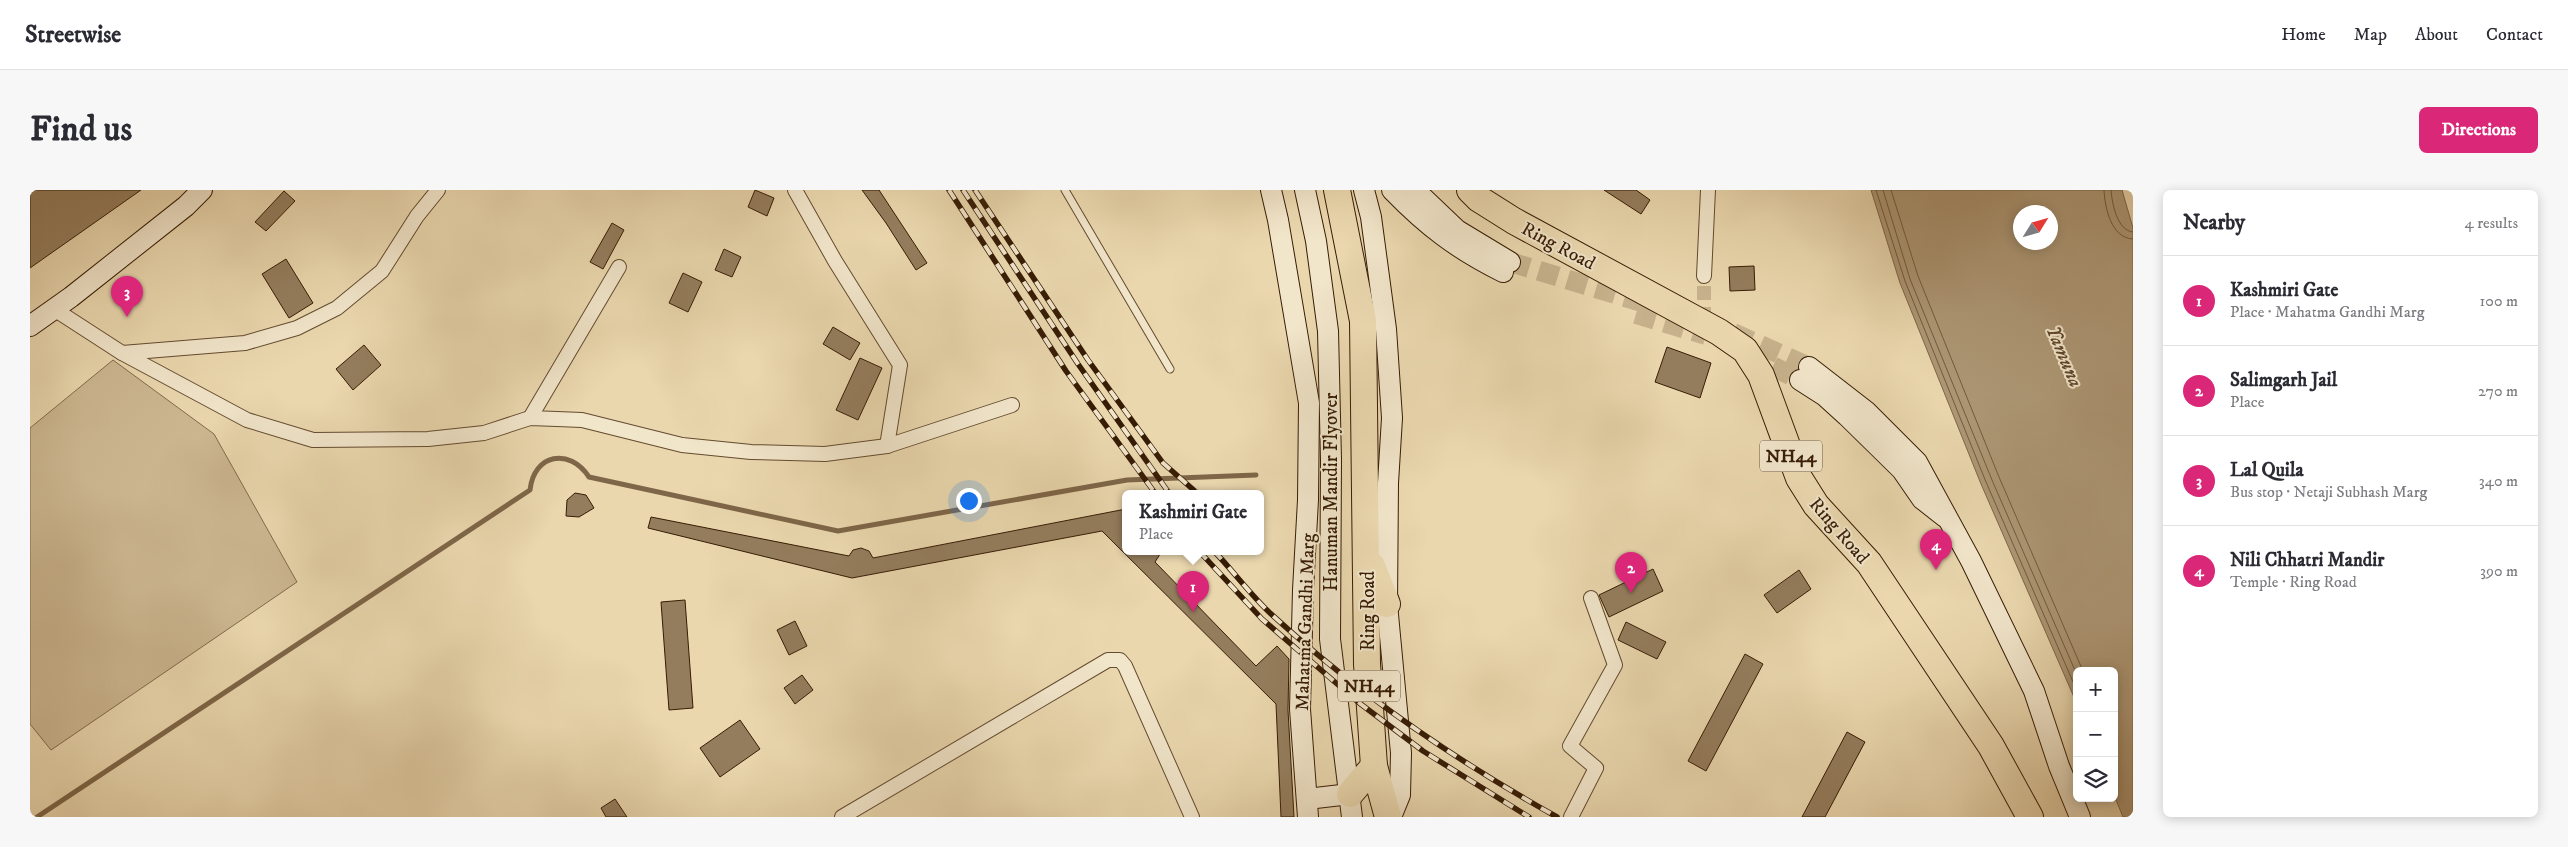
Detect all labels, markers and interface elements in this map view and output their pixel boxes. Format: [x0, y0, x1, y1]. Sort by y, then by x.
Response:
text: Streetwise [25, 20, 121, 50]
text: Home [2281, 24, 2326, 46]
text: Map [2354, 24, 2387, 46]
text: About [2415, 24, 2458, 46]
text: Contact [2486, 24, 2543, 46]
button: Directions [2419, 107, 2538, 153]
text: Find us [30, 108, 132, 152]
north arrow [2013, 205, 2058, 250]
text: Nearby [2183, 210, 2245, 236]
text: 4 results [2465, 213, 2518, 233]
street label: Ring Road [1518, 217, 1600, 276]
pin: 3 [111, 276, 143, 317]
text: Kashmiri Gate [2230, 279, 2338, 302]
text: 1 [2196, 291, 2202, 311]
text: 100 m [2480, 291, 2518, 311]
text: Place · Mahatma Gandhi Marg [2230, 302, 2424, 322]
water label: Yamuna [2039, 322, 2088, 391]
text: Salimgarh Jail [2230, 369, 2337, 392]
text: 2 [2195, 381, 2203, 401]
text: 270 m [2478, 381, 2518, 401]
text: Place [2230, 392, 2264, 412]
street label: Hanuman Mandir Flyover [1320, 393, 1343, 591]
road number: NH44 [1760, 440, 1822, 472]
text: Lal Quila [2230, 459, 2304, 482]
text: 3 [2196, 471, 2202, 491]
text: 340 m [2479, 471, 2518, 491]
text: Bus stop · Netaji Subhash Marg [2230, 482, 2427, 502]
your location [956, 488, 982, 514]
popup [1122, 490, 1264, 555]
street label: Ring Road [1804, 493, 1874, 569]
text: Kashmiri Gate [1139, 501, 1247, 524]
text: Place [1139, 524, 1173, 544]
pin: 4 [1920, 529, 1952, 570]
street label: Mahatma Gandhi Marg [1291, 532, 1320, 711]
text: Nili Chhatri Mandir [2230, 549, 2384, 572]
pin: 2 [1615, 552, 1647, 593]
text: 4 [2194, 561, 2204, 581]
text: 390 m [2480, 561, 2518, 581]
street label: Ring Road [1357, 570, 1380, 651]
pin: 1 [1177, 571, 1209, 612]
text: Temple · Ring Road [2230, 572, 2357, 592]
map controls [2073, 667, 2118, 802]
button: + [2073, 667, 2118, 712]
road number: NH44 [1338, 671, 1400, 702]
button: − [2073, 712, 2118, 757]
button: layers [2073, 757, 2118, 802]

